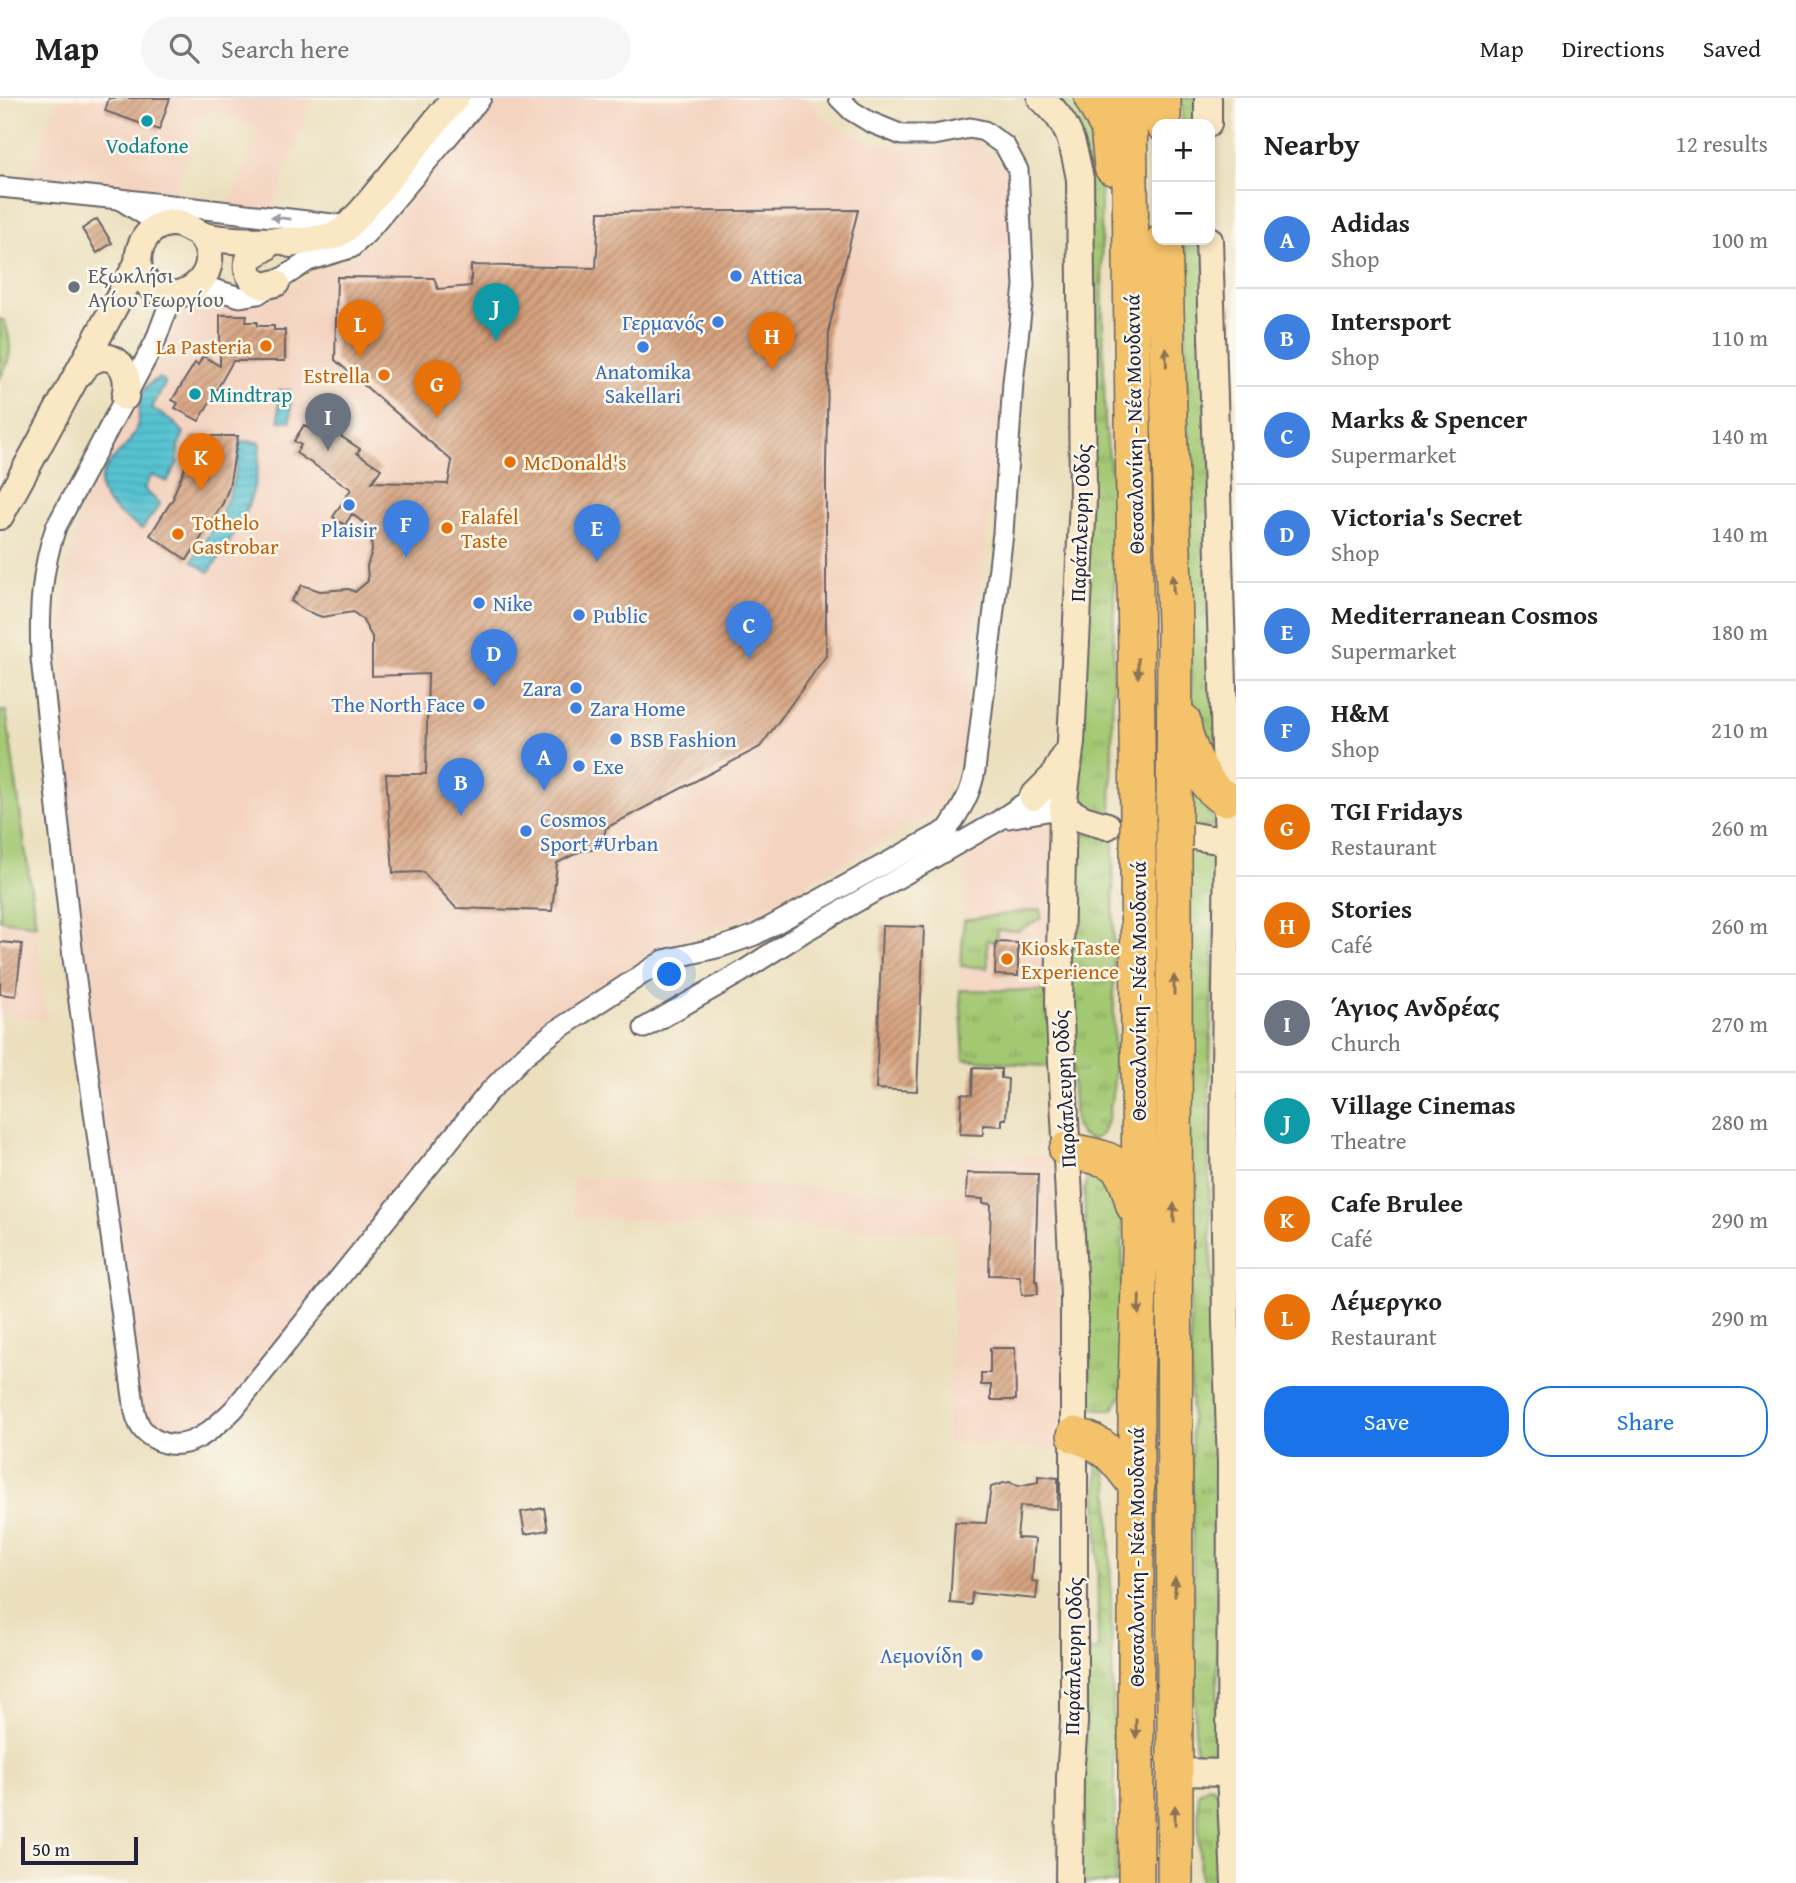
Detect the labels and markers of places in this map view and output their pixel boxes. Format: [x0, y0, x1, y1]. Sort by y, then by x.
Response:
marker: Vodafone [139, 113, 155, 129]
place label: Vodafone [105, 130, 189, 161]
place label: Εξωκλήσι Αγίου Γεωργίου [88, 260, 224, 315]
place label: Attica [750, 261, 803, 292]
marker: Attica [728, 268, 744, 284]
marker: Εξωκλήσι Αγίου Γεωργίου [66, 279, 82, 295]
pin: J [473, 283, 519, 341]
pin: L [337, 300, 383, 358]
place label: Γερμανός [622, 307, 704, 338]
pin: H [749, 312, 795, 370]
marker: Γερμανός [710, 314, 726, 330]
place label: La Pasteria [156, 331, 252, 362]
marker: La Pasteria [258, 338, 274, 354]
marker: Anatomika Sakellari [635, 339, 651, 355]
place label: Anatomika Sakellari [595, 356, 691, 411]
place label: Estrella [304, 360, 370, 391]
pin: G [414, 360, 460, 418]
marker: Estrella [376, 367, 392, 383]
place label: Mindtrap [209, 379, 292, 410]
marker: Mindtrap [187, 386, 203, 402]
pin: I [305, 393, 351, 451]
pin: K [178, 433, 224, 491]
place label: McDonald's [524, 447, 627, 478]
marker: McDonald's [502, 454, 518, 470]
marker: Plaisir [341, 497, 357, 513]
pin: F [383, 500, 429, 558]
place label: Falafel Taste [461, 501, 519, 556]
pin: E [574, 504, 620, 562]
place label: Tothelo Gastrobar [192, 507, 279, 562]
place label: Plaisir [321, 514, 377, 545]
marker: Falafel Taste [439, 520, 455, 536]
marker: Tothelo Gastrobar [170, 526, 186, 542]
place label: Nike [493, 588, 533, 619]
marker: Nike [471, 595, 487, 611]
place label: Public [593, 600, 648, 631]
pin: C [726, 601, 772, 659]
marker: Public [571, 607, 587, 623]
pin: D [471, 629, 517, 687]
place label: Zara [523, 673, 562, 704]
marker: Zara [568, 680, 584, 696]
place label: The North Face [332, 689, 465, 720]
place label: Zara Home [590, 693, 686, 724]
marker: The North Face [471, 696, 487, 712]
marker: Zara Home [568, 700, 584, 716]
place label: BSB Fashion [630, 724, 737, 755]
marker: BSB Fashion [608, 731, 624, 747]
pin: A [521, 733, 567, 791]
place label: Exe [593, 751, 624, 782]
pin: B [438, 758, 484, 816]
marker: Exe [571, 758, 587, 774]
place label: Cosmos Sport #Urban [540, 804, 658, 859]
marker: Cosmos Sport #Urban [518, 823, 534, 839]
place label: Kiosk Taste Experience [1021, 932, 1120, 987]
marker: Kiosk Taste Experience [999, 951, 1015, 967]
place label: Λεμονίδη [880, 1640, 963, 1671]
marker: Λεμονίδη [969, 1647, 985, 1663]

